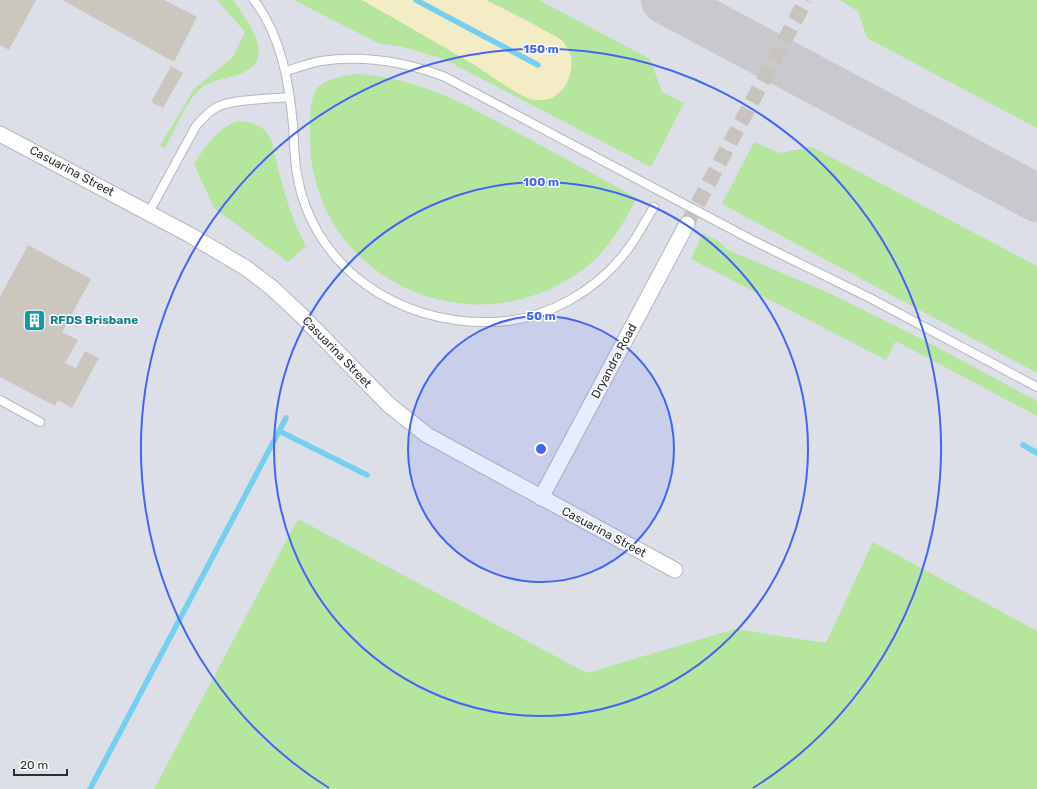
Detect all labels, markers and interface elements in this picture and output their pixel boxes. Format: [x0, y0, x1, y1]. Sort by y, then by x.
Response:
text: 150 m [523, 42, 559, 56]
street label: Casuarina Street [27, 143, 117, 199]
text: 100 m [523, 175, 559, 189]
building icon: RFDS Brisbane [21, 307, 47, 333]
text: 50 m [526, 309, 556, 323]
place label: RFDS Brisbane [50, 313, 138, 327]
street label: Casuarina Street [299, 313, 375, 391]
street label: Dryandra Road [588, 321, 640, 401]
centre of rings [534, 442, 548, 456]
street label: Casuarina Street [559, 504, 649, 560]
scale bar [14, 751, 67, 777]
text: 20 m [20, 758, 48, 772]

